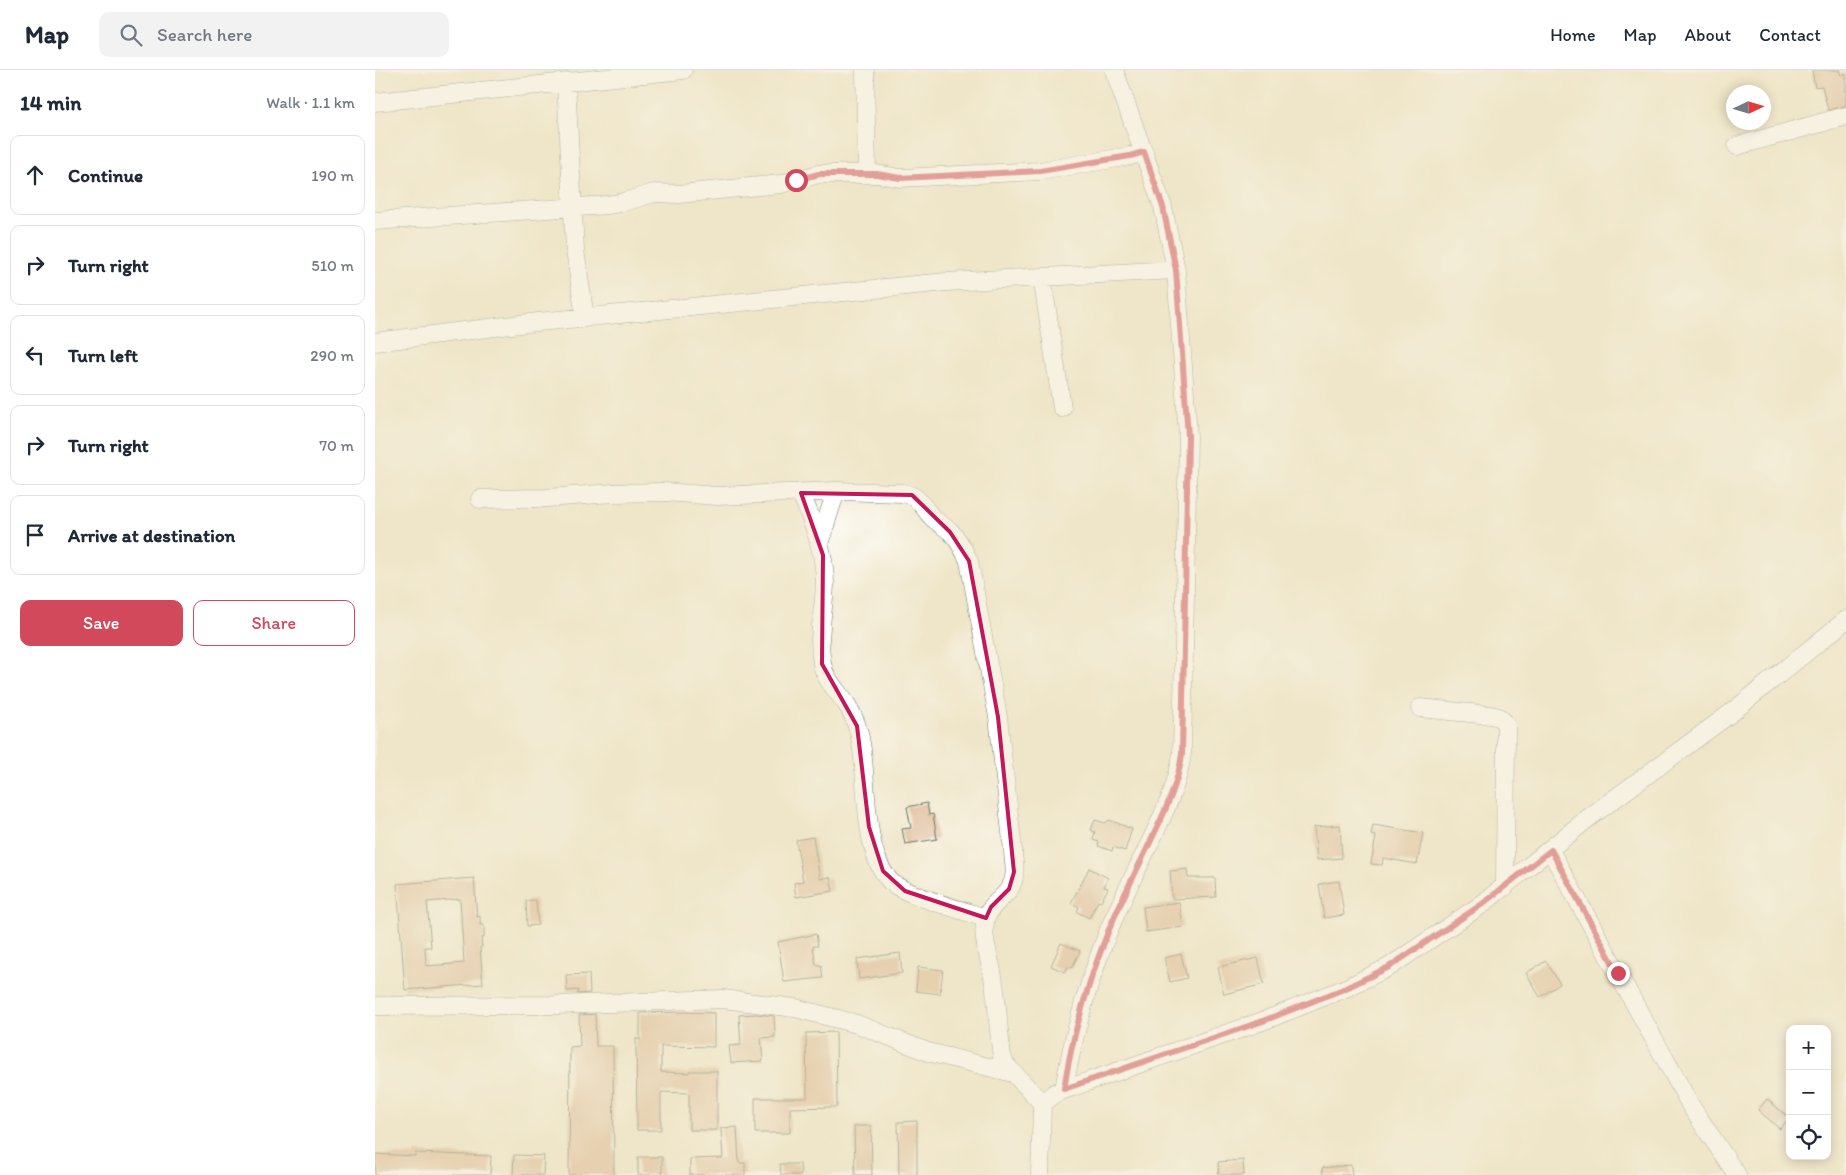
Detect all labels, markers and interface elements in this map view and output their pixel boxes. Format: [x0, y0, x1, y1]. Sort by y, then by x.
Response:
search box [99, 12, 449, 57]
text: Map [25, 20, 69, 49]
icon: search [117, 21, 145, 49]
text: Search here [157, 23, 252, 46]
text: Home [1550, 24, 1596, 46]
text: Map [1624, 24, 1657, 46]
text: About [1685, 24, 1731, 46]
text: Contact [1759, 24, 1821, 46]
north arrow [1726, 85, 1771, 130]
text: 14 min [20, 90, 81, 115]
text: Walk · 1.1 km [266, 93, 355, 112]
icon: ahead [21, 161, 49, 189]
text: Continue [68, 164, 143, 187]
text: 190 m [311, 166, 354, 185]
route start [785, 169, 808, 192]
icon: right [21, 251, 49, 279]
text: Turn right [68, 254, 149, 277]
text: 510 m [311, 256, 354, 275]
icon: left [21, 341, 49, 369]
text: Turn left [68, 344, 138, 367]
text: 290 m [310, 346, 354, 365]
icon: right [21, 431, 49, 459]
text: Turn right [68, 434, 149, 457]
text: 70 m [319, 436, 354, 455]
icon: arrive [21, 521, 49, 549]
text: Arrive at destination [68, 524, 235, 547]
button: Save [20, 600, 183, 646]
button: Share [193, 600, 355, 646]
route end [1607, 962, 1630, 985]
map controls [1786, 1025, 1831, 1160]
button: + [1786, 1025, 1831, 1070]
button: − [1786, 1070, 1831, 1115]
button: locate [1786, 1115, 1831, 1160]

